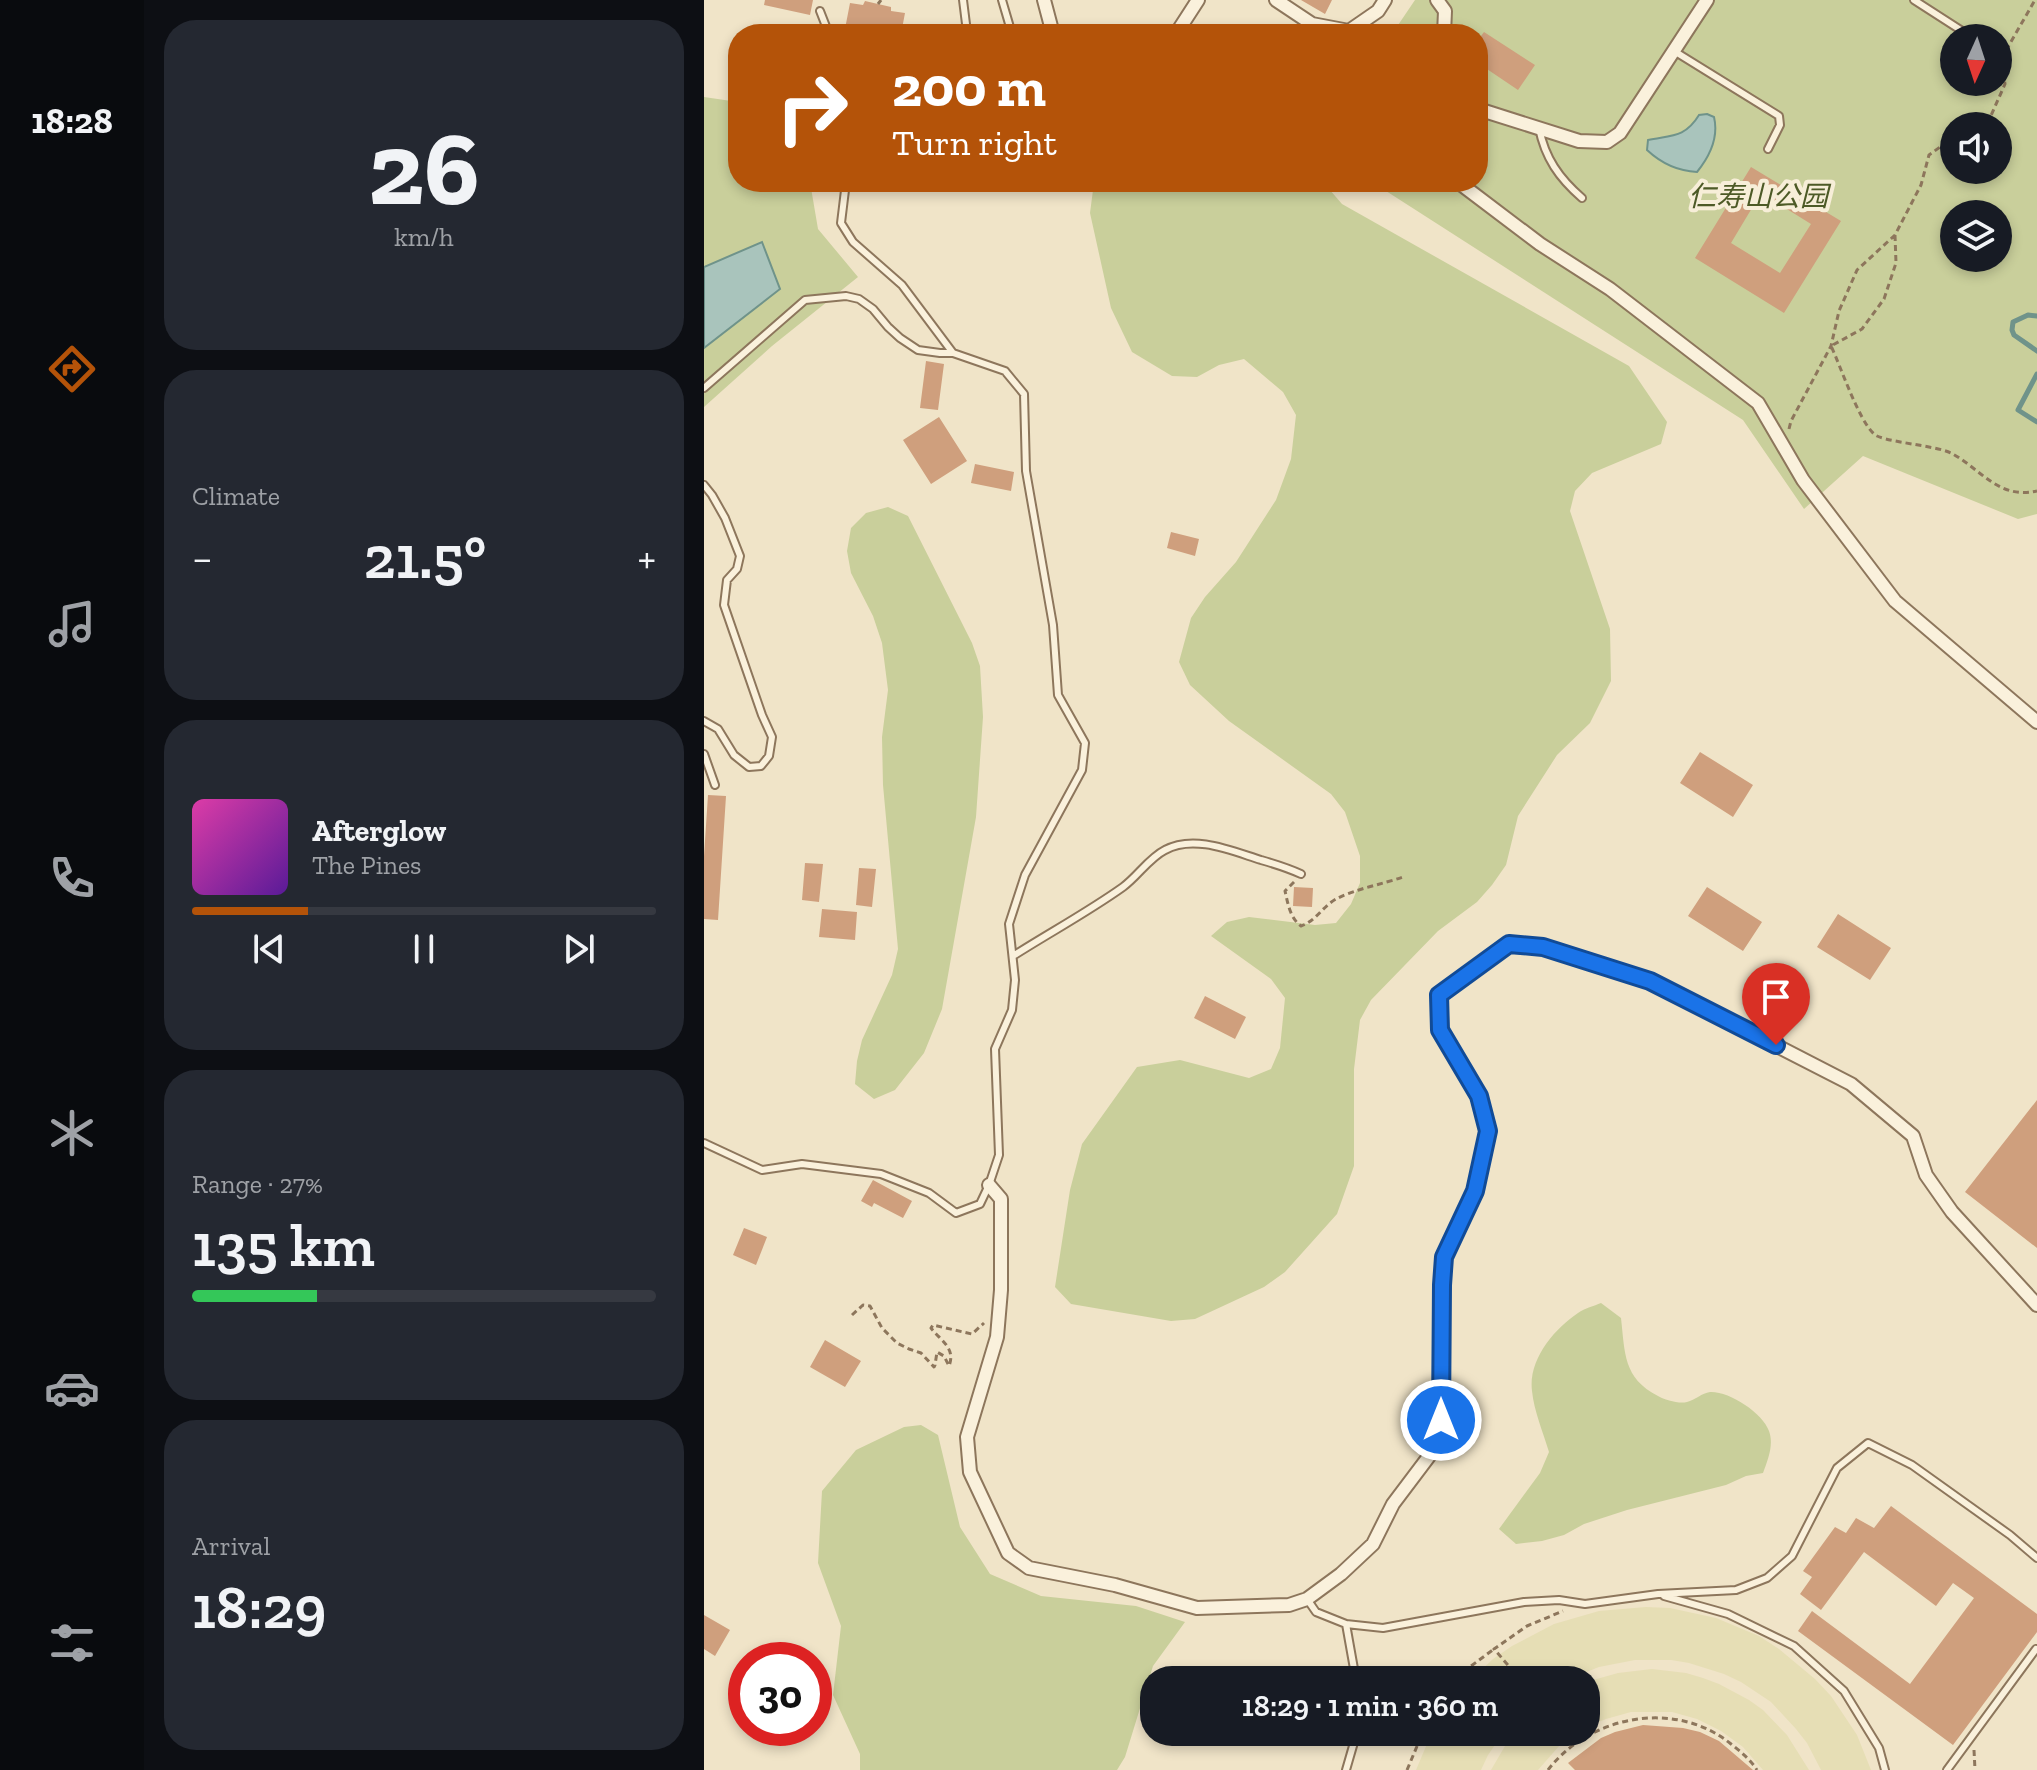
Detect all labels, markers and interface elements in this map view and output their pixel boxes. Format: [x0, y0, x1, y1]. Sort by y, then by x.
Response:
north arrow [1940, 24, 2012, 96]
map controls [1940, 24, 2012, 272]
text: 200 m [892, 53, 1046, 120]
icon: right [760, 56, 864, 160]
text: 18:28 [31, 99, 113, 142]
text: 26 [368, 106, 480, 231]
button: sound [1940, 112, 2012, 184]
text: Turn right [892, 121, 1057, 164]
park label: 仁寿山公园 [1688, 180, 1832, 213]
button: layers [1940, 200, 2012, 272]
text: km/h [394, 221, 454, 253]
icon: directions [44, 341, 100, 397]
text: Climate [192, 480, 280, 512]
text: 21.5° [364, 521, 486, 593]
text: − [192, 531, 213, 584]
text: + [637, 531, 656, 584]
icon: music [44, 596, 100, 652]
text: Afterglow [312, 813, 446, 849]
text: The Pines [312, 849, 422, 881]
icon: phone [44, 850, 100, 906]
icon: previous [247, 927, 291, 971]
icon: pause [402, 927, 446, 971]
icon: next [557, 927, 601, 971]
pin [1742, 963, 1810, 1045]
icon: arrive [1754, 975, 1798, 1019]
icon: climate [44, 1105, 100, 1161]
text: Range · 27% [192, 1168, 323, 1200]
text: 135 km [192, 1209, 375, 1281]
icon: car [44, 1360, 100, 1416]
position arrow [1399, 1378, 1483, 1462]
text: Arrival [192, 1530, 270, 1562]
text: 18:29 [192, 1571, 326, 1643]
icon: filters [44, 1615, 100, 1671]
speed limit sign: 30 [728, 1642, 832, 1746]
text: 18:29 · 1 min · 360 m [1242, 1688, 1498, 1724]

